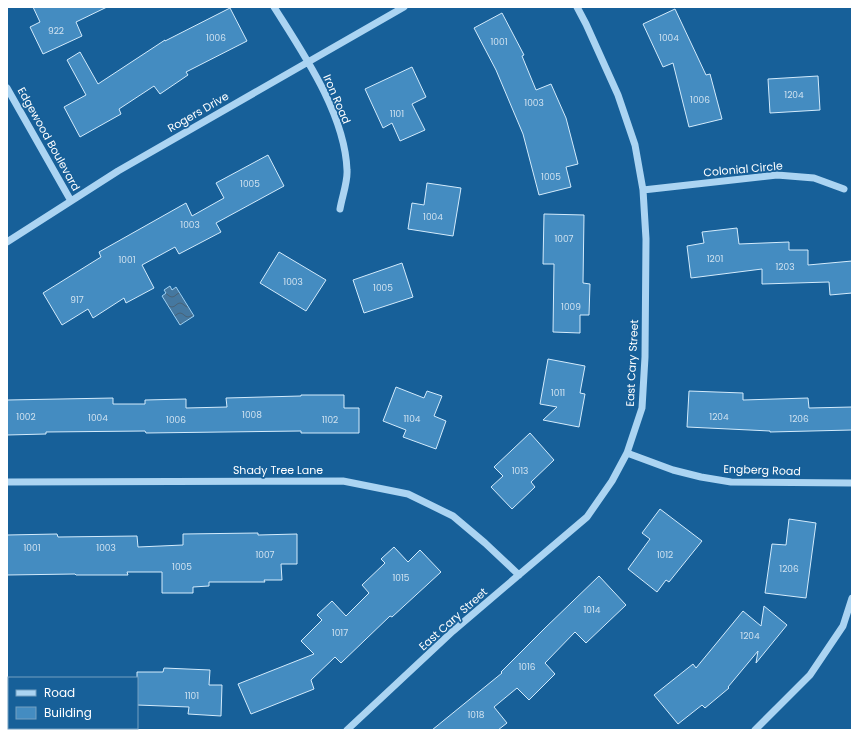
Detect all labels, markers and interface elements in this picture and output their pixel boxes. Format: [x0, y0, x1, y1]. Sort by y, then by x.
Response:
house number: 922 [48, 25, 64, 37]
house number: 1006 [206, 32, 226, 44]
house number: 1004 [659, 32, 679, 44]
house number: 1001 [490, 36, 508, 48]
street label: Iron Road [319, 72, 355, 126]
street label: Edgewood Boulevard [14, 84, 84, 194]
street label: Rogers Drive [164, 88, 232, 136]
house number: 1204 [784, 89, 804, 101]
house number: 1006 [690, 94, 710, 106]
house number: 1003 [524, 97, 544, 109]
house number: 1101 [390, 108, 404, 120]
street label: Colonial Circle [703, 158, 784, 180]
house number: 1005 [541, 171, 561, 183]
house number: 1005 [240, 178, 260, 190]
house number: 1004 [423, 211, 443, 223]
house number: 1003 [180, 219, 200, 231]
house number: 1007 [554, 233, 574, 245]
house number: 1201 [707, 253, 723, 265]
house number: 1001 [118, 254, 136, 266]
house number: 1203 [775, 261, 795, 273]
house number: 1003 [283, 276, 303, 288]
house number: 1005 [373, 282, 393, 294]
house number: 917 [70, 294, 84, 306]
house number: 1009 [561, 301, 581, 313]
street label: East Cary Street [622, 319, 642, 407]
house number: 1011 [551, 387, 565, 399]
house number: 1008 [242, 409, 262, 421]
house number: 1002 [16, 411, 36, 423]
house number: 1204 [709, 411, 729, 423]
house number: 1004 [88, 412, 108, 424]
house number: 1104 [403, 413, 421, 425]
house number: 1206 [789, 413, 809, 425]
house number: 1006 [166, 414, 186, 426]
house number: 1102 [322, 414, 338, 426]
street label: Engberg Road [723, 461, 801, 479]
street label: Shady Tree Lane [233, 462, 323, 478]
house number: 1013 [512, 465, 528, 477]
house number: 1001 [23, 542, 41, 554]
house number: 1003 [96, 542, 116, 554]
house number: 1007 [255, 549, 275, 561]
house number: 1012 [657, 549, 673, 561]
house number: 1005 [172, 561, 192, 573]
house number: 1206 [779, 563, 799, 575]
house number: 1015 [392, 572, 410, 584]
street label: East Cary Street [415, 584, 491, 654]
house number: 1014 [583, 604, 601, 616]
house number: 1017 [332, 627, 348, 639]
house number: 1204 [740, 630, 760, 642]
house number: 1016 [518, 661, 536, 673]
legend [8, 677, 138, 729]
text: Road [44, 684, 75, 701]
house number: 1101 [185, 690, 199, 702]
text: Building [44, 704, 92, 721]
house number: 1018 [467, 709, 485, 721]

